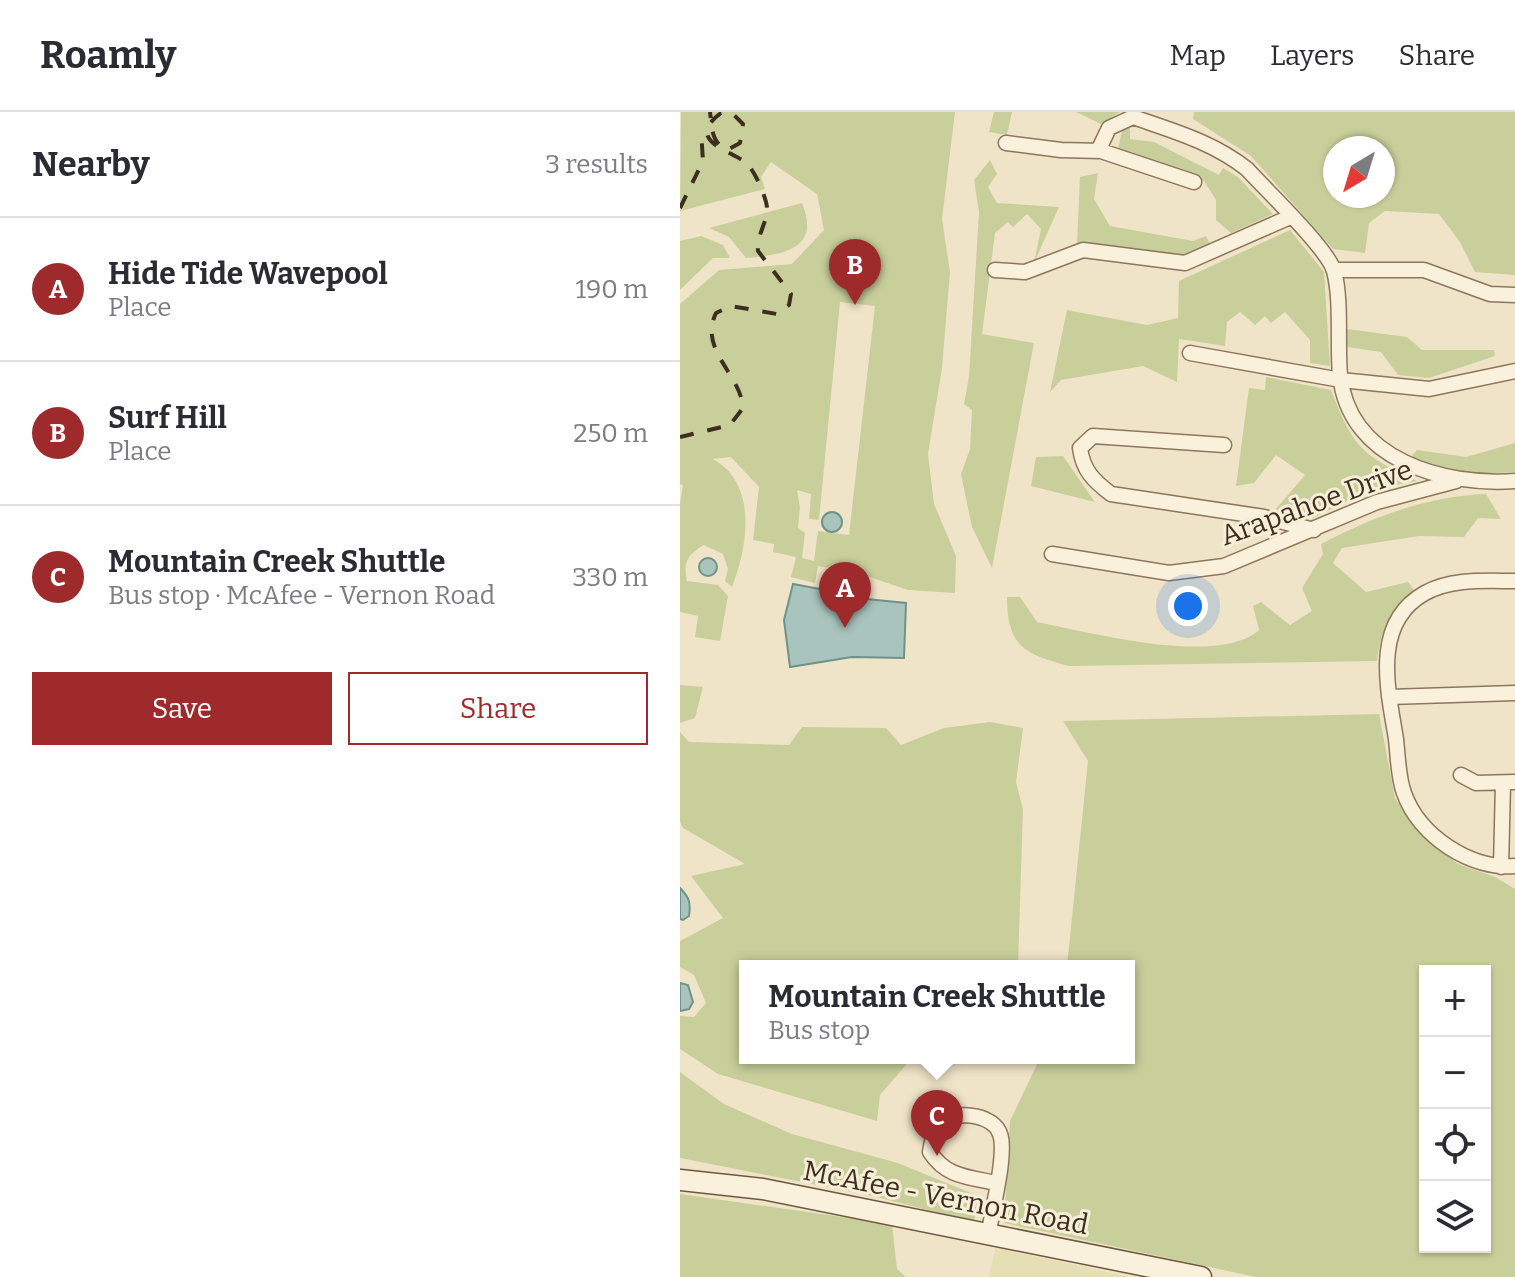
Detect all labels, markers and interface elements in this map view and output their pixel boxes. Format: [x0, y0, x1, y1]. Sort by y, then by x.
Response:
text: Roamly [40, 32, 176, 78]
text: Map [1169, 39, 1226, 72]
text: Layers [1270, 39, 1354, 72]
text: Share [1398, 39, 1475, 72]
north arrow [1323, 136, 1395, 208]
text: Nearby [32, 144, 150, 185]
text: 3 results [545, 149, 648, 180]
pin: B [829, 239, 881, 305]
text: Hide Tide Wavepool [108, 256, 388, 292]
text: A [49, 274, 67, 305]
text: 190 m [576, 274, 648, 305]
text: Place [108, 292, 172, 323]
text: Surf Hill [108, 400, 227, 436]
text: B [50, 418, 66, 449]
text: 250 m [573, 418, 648, 449]
text: Place [108, 436, 172, 467]
street label: Arapahoe Drive [1216, 452, 1417, 552]
text: Mountain Creek Shuttle [108, 544, 446, 580]
text: C [50, 562, 66, 593]
text: 330 m [572, 562, 648, 593]
pin: A [819, 562, 871, 628]
text: Bus stop · McAfee - Vernon Road [108, 580, 495, 611]
your location [1168, 586, 1208, 626]
button: Save [32, 672, 332, 745]
button: Share [348, 672, 648, 745]
popup [739, 960, 1135, 1064]
map controls [1419, 965, 1491, 1253]
button: + [1419, 965, 1491, 1037]
text: Mountain Creek Shuttle [768, 979, 1106, 1015]
text: Bus stop [768, 1015, 870, 1046]
button: − [1419, 1037, 1491, 1109]
pin: C [911, 1090, 963, 1156]
button: locate [1419, 1109, 1491, 1181]
street label: McAfee - Vernon Road [800, 1154, 1091, 1241]
button: layers [1419, 1181, 1491, 1253]

